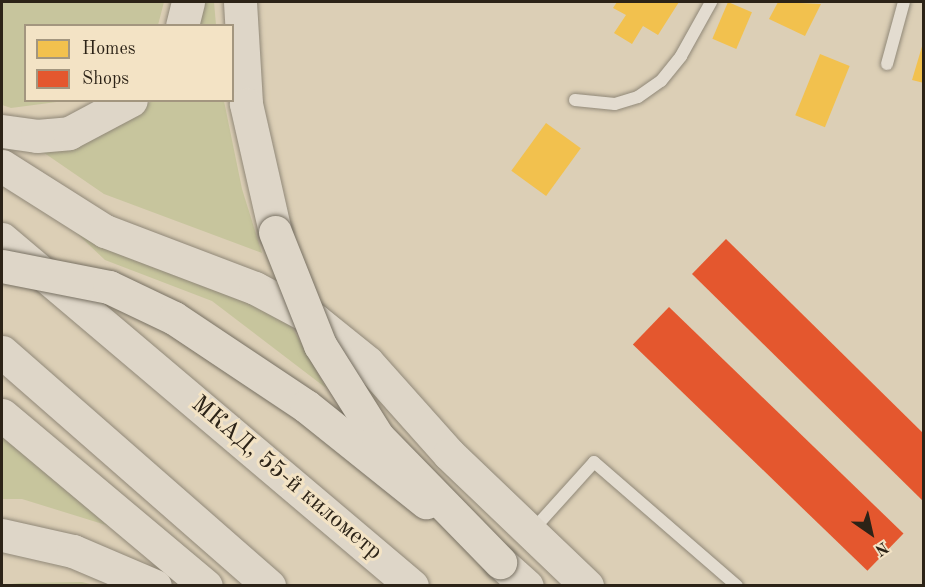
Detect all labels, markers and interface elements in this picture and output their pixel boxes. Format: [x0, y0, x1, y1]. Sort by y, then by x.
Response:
legend [24, 24, 234, 102]
text: Homes [82, 40, 136, 58]
text: Shops [82, 70, 129, 88]
street label: МКАД, 55-й километр [185, 391, 387, 567]
north arrow [841, 503, 901, 563]
text: N [872, 538, 891, 558]

